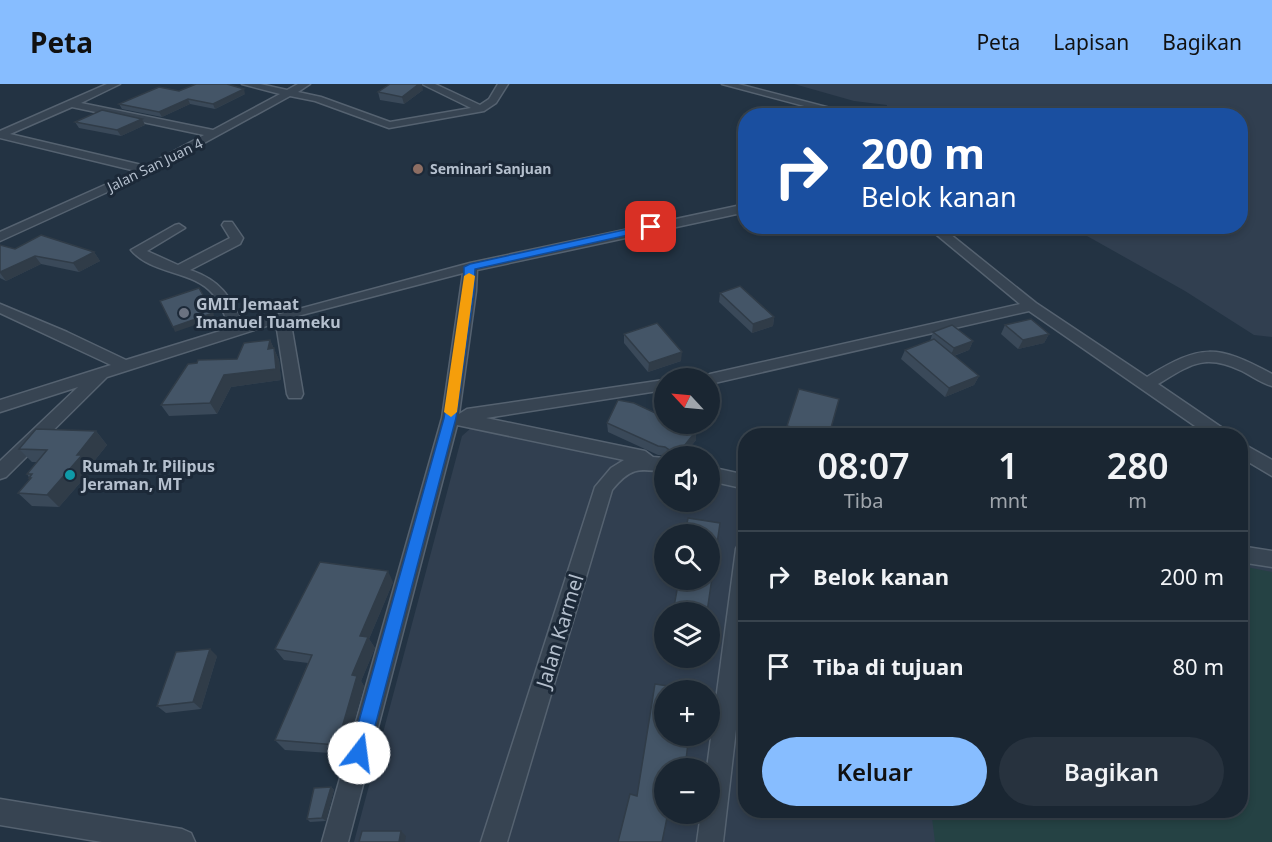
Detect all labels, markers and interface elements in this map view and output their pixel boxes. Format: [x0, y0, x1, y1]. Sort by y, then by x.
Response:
text: Peta [30, 23, 93, 61]
text: Peta [976, 28, 1020, 56]
text: Lapisan [1053, 28, 1129, 56]
text: Bagikan [1162, 28, 1242, 56]
text: 200 m [861, 124, 985, 181]
icon: right [762, 132, 840, 210]
street label: Jalan San Juan 4 [102, 133, 206, 197]
place label: Seminari Sanjuan [430, 159, 551, 178]
marker: Seminari Sanjuan [411, 162, 425, 176]
text: Belok kanan [861, 178, 1017, 215]
pin [625, 201, 676, 252]
icon: arrive [634, 210, 667, 243]
place label: GMIT Jemaat Imanuel Tuameku [196, 293, 341, 333]
marker: GMIT Jemaat Imanuel Tuameku [177, 306, 191, 320]
north arrow [654, 368, 720, 434]
map controls [654, 368, 720, 824]
text: 08:07 [817, 441, 910, 490]
text: 1 [998, 441, 1019, 490]
text: 280 [1107, 441, 1169, 490]
button: sound [654, 446, 720, 512]
place label: Rumah Ir. Pilipus Jeraman, MT [80, 455, 215, 495]
marker: Rumah Ir. Pilipus Jeraman, MT [63, 468, 77, 482]
text: Tiba [844, 487, 883, 514]
text: mnt [989, 487, 1027, 514]
text: m [1128, 487, 1147, 514]
button: search [654, 524, 720, 590]
icon: right [762, 560, 795, 593]
text: Belok kanan [813, 561, 949, 591]
text: 200 m [1160, 561, 1224, 591]
street label: Jalan Karmel [529, 571, 590, 693]
button: layers [654, 602, 720, 668]
icon: arrive [762, 650, 795, 683]
text: Tiba di tujuan [813, 651, 963, 681]
text: 80 m [1173, 651, 1224, 681]
button: + [654, 680, 720, 746]
position arrow [327, 721, 391, 785]
button: Keluar [762, 737, 987, 806]
button: Bagikan [999, 737, 1224, 806]
button: − [654, 758, 720, 824]

